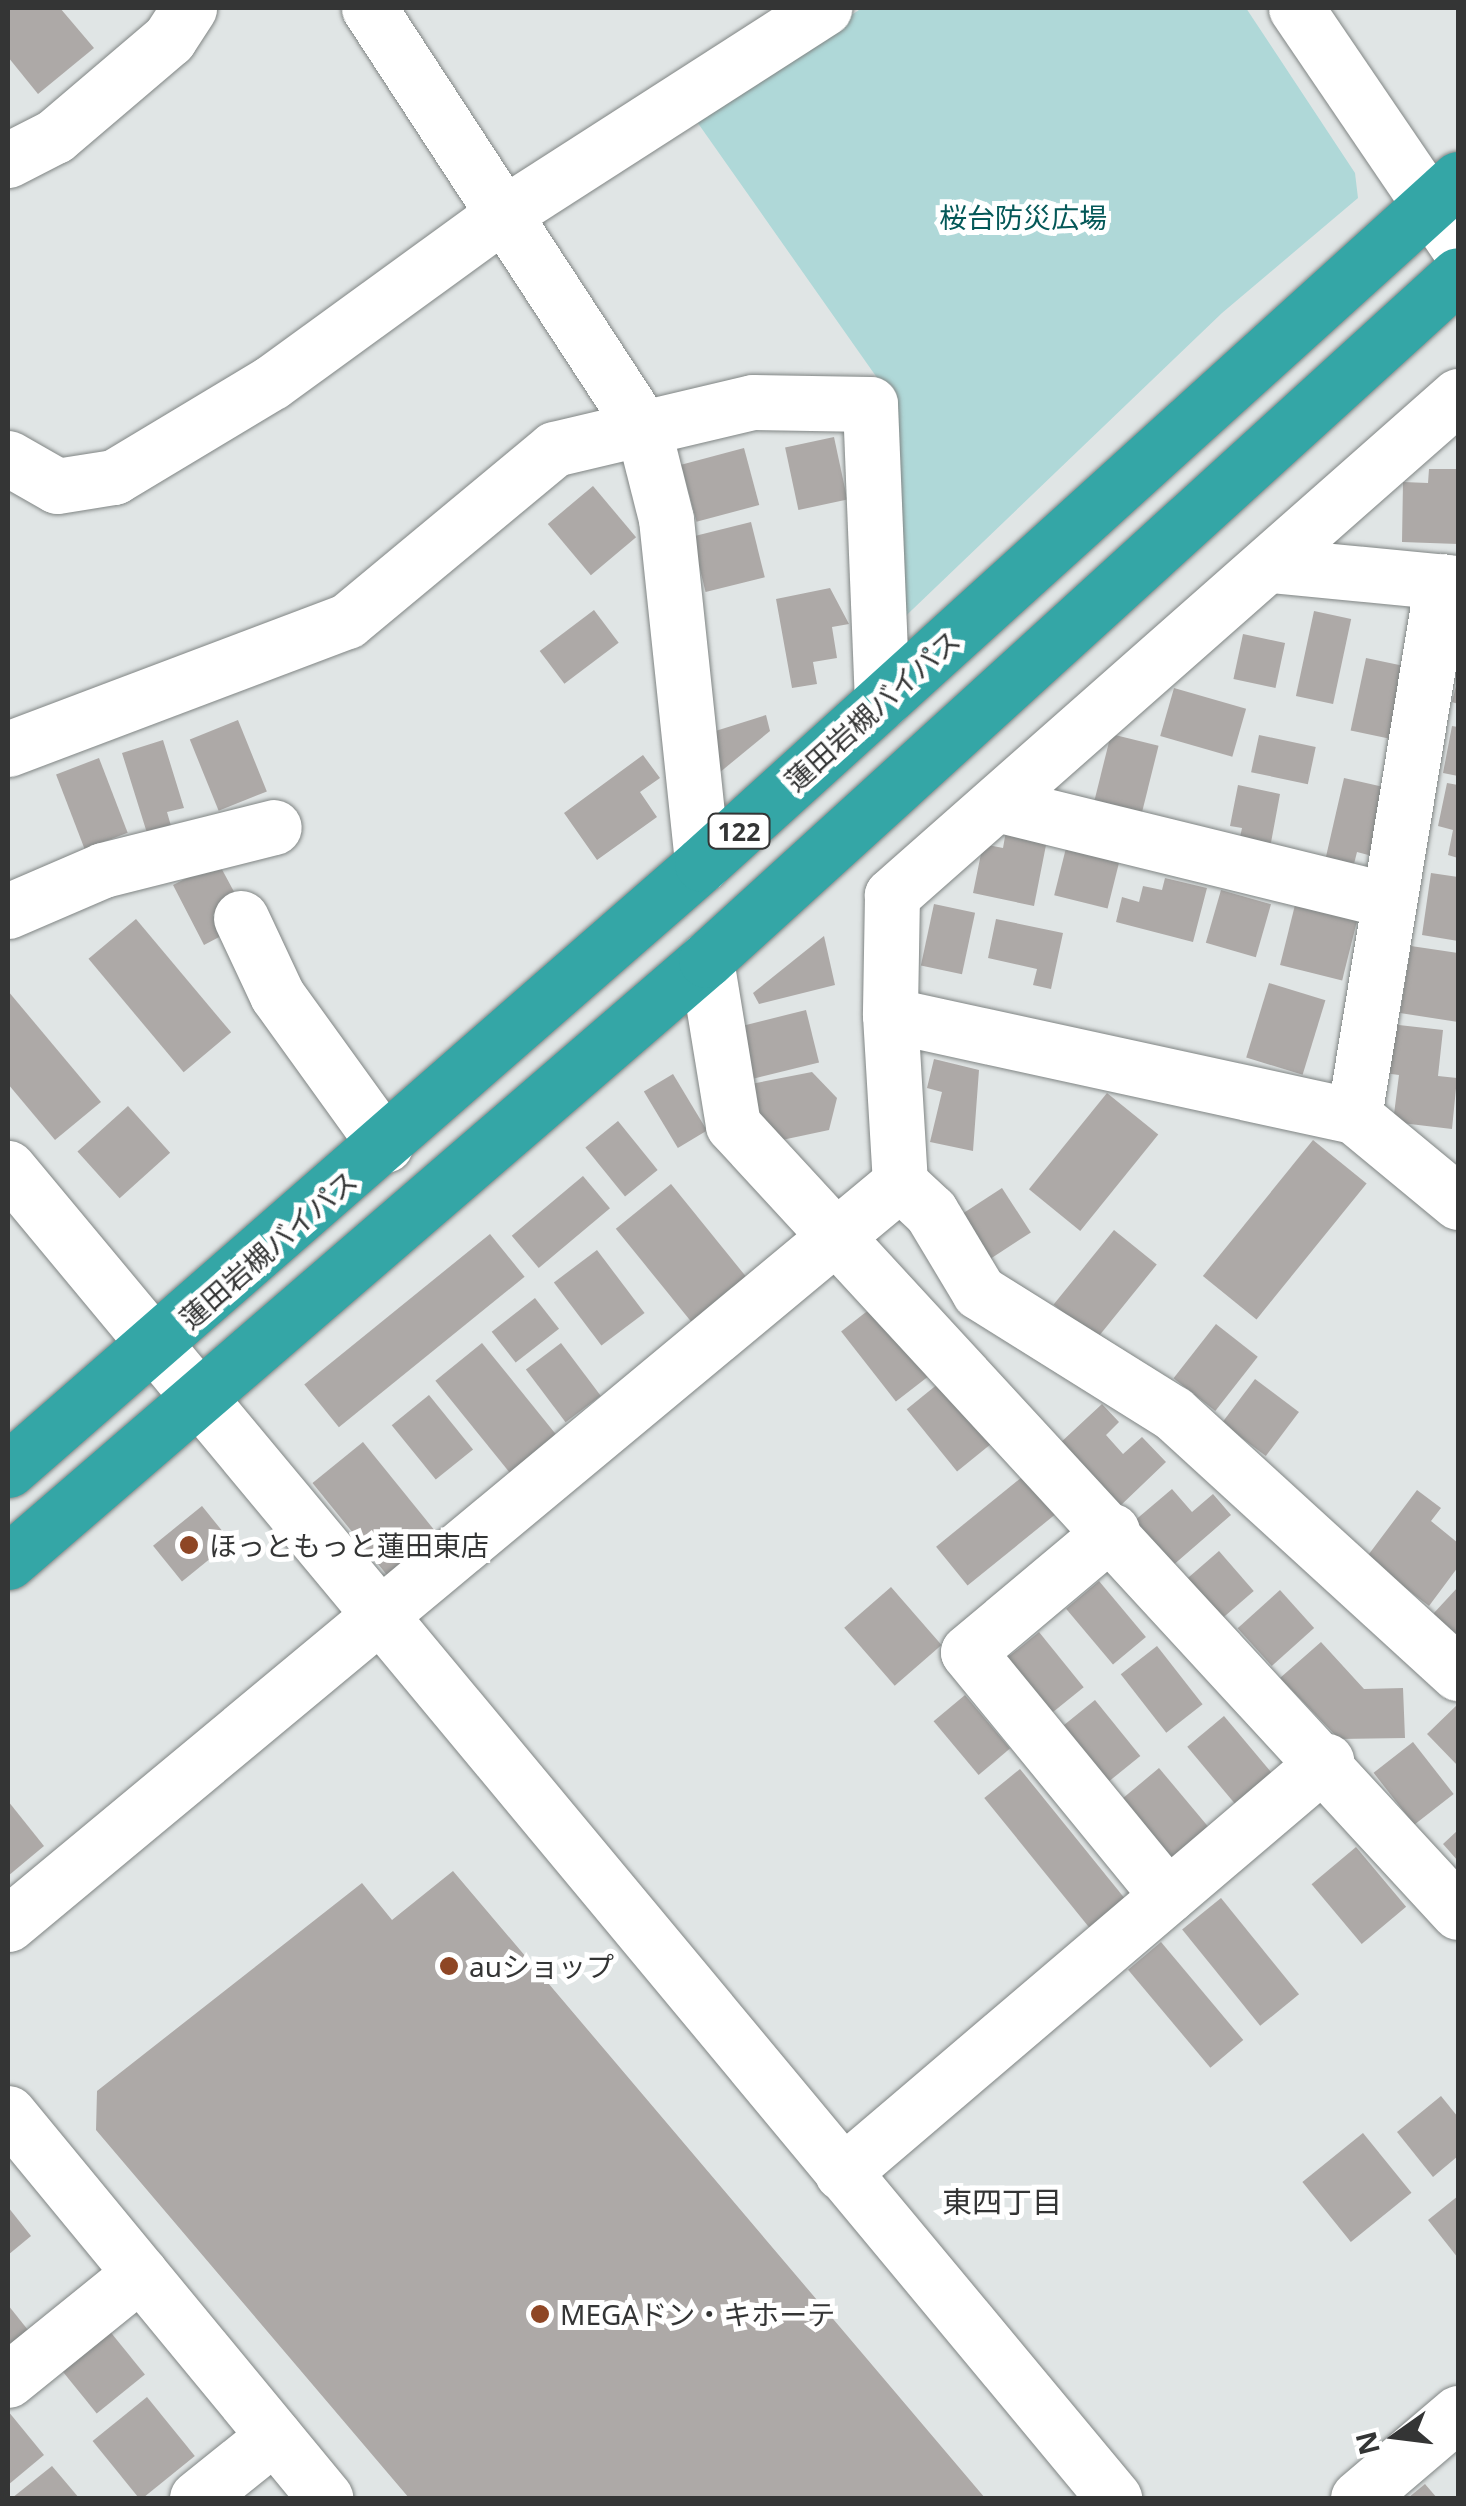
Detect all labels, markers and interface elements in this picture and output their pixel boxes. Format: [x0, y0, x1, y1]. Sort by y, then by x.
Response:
park label: 桜台防災広場 [939, 200, 1107, 234]
street label: 蓮田岩槻バイパス [778, 623, 966, 797]
road number: 122 [706, 811, 772, 851]
street label: 蓮田岩槻バイパス [172, 1163, 364, 1335]
place label: ほっともっと蓮田東店 [209, 1528, 489, 1562]
marker: ほっともっと蓮田東店 [178, 1534, 200, 1556]
place label: auショップ [469, 1949, 614, 1983]
marker: auショップ [438, 1955, 460, 1977]
district label: 東四丁目 [942, 2184, 1062, 2220]
place label: MEGAドン・キホーテ [560, 2297, 835, 2331]
marker: MEGAドン・キホーテ [529, 2303, 551, 2325]
north arrow [1346, 2386, 1446, 2486]
text: N [1346, 2428, 1388, 2459]

